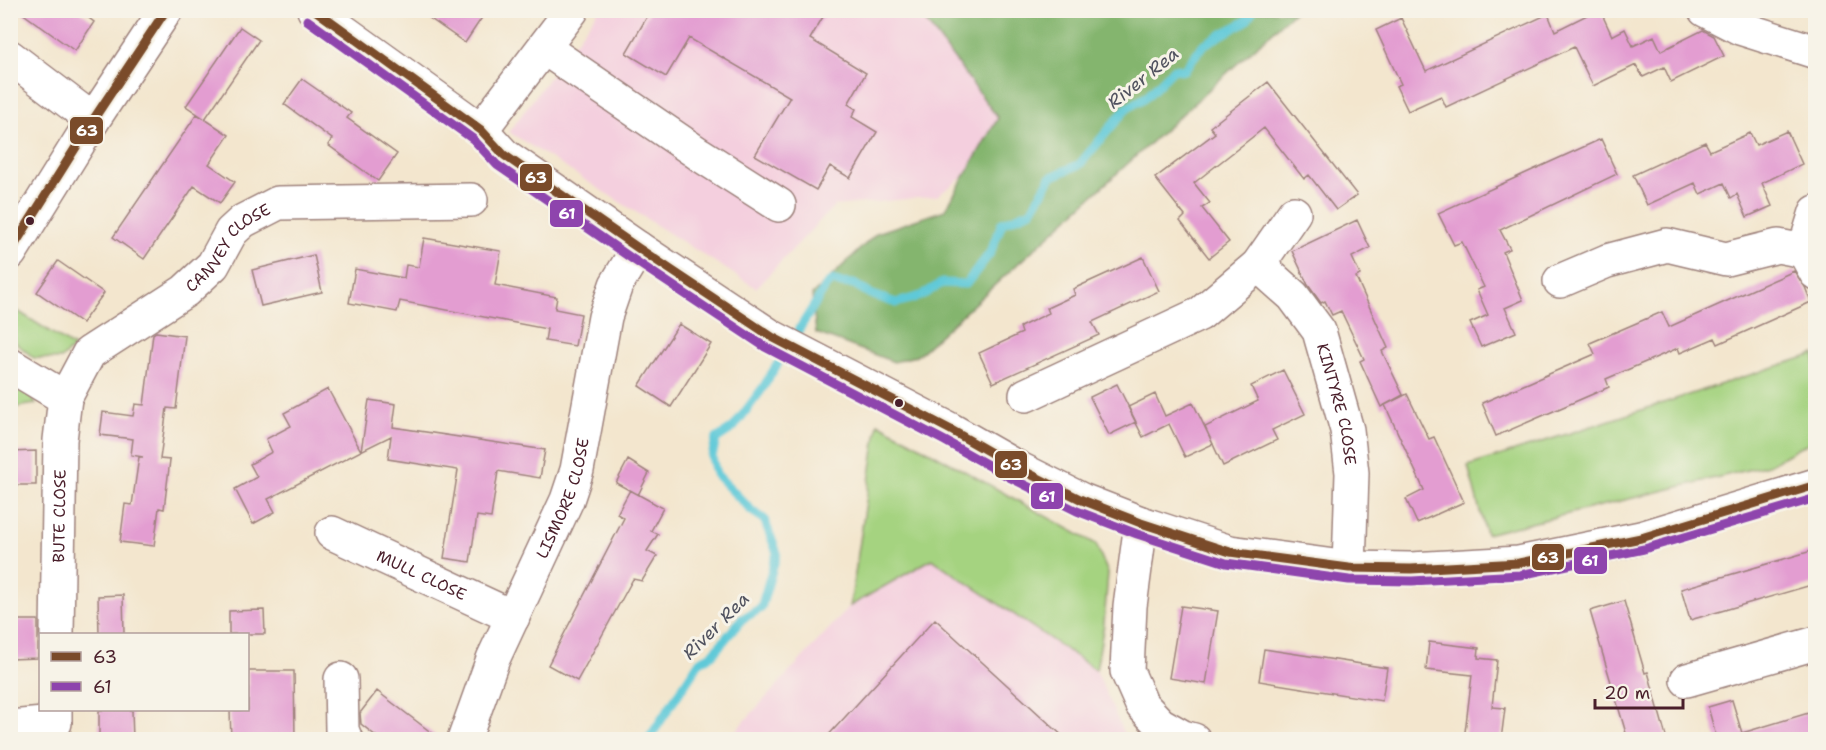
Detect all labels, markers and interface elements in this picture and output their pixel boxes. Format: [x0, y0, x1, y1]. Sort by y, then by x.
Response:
water label: River Rea [1102, 42, 1184, 114]
line badge: 63 [69, 116, 104, 145]
text: 63 [76, 120, 98, 141]
line badge: 63 [519, 163, 553, 192]
text: 63 [525, 167, 547, 188]
street label: CANVEY CLOSE [181, 199, 274, 297]
line badge: 61 [549, 199, 584, 228]
text: 61 [558, 203, 576, 224]
unlabelled marker [24, 215, 36, 227]
street label: KINTYRE CLOSE [1312, 341, 1361, 466]
unlabelled marker [893, 397, 905, 409]
street label: LISMORE CLOSE [531, 436, 594, 562]
line badge: 63 [994, 450, 1028, 479]
text: 63 [1000, 454, 1022, 475]
street label: BUTE CLOSE [48, 469, 71, 563]
line badge: 61 [1030, 482, 1064, 510]
text: 61 [1038, 486, 1056, 507]
line badge: 63 [1531, 543, 1565, 571]
street label: MULL CLOSE [373, 545, 470, 605]
line badge: 61 [1573, 546, 1608, 575]
text: 63 [1537, 547, 1559, 568]
text: 61 [1581, 550, 1599, 571]
water label: River Rea [677, 587, 755, 665]
legend [39, 633, 249, 711]
text: 63 [93, 645, 117, 669]
scale bar [1595, 672, 1684, 710]
text: 61 [93, 675, 112, 699]
text: 20 m [1604, 681, 1650, 705]

